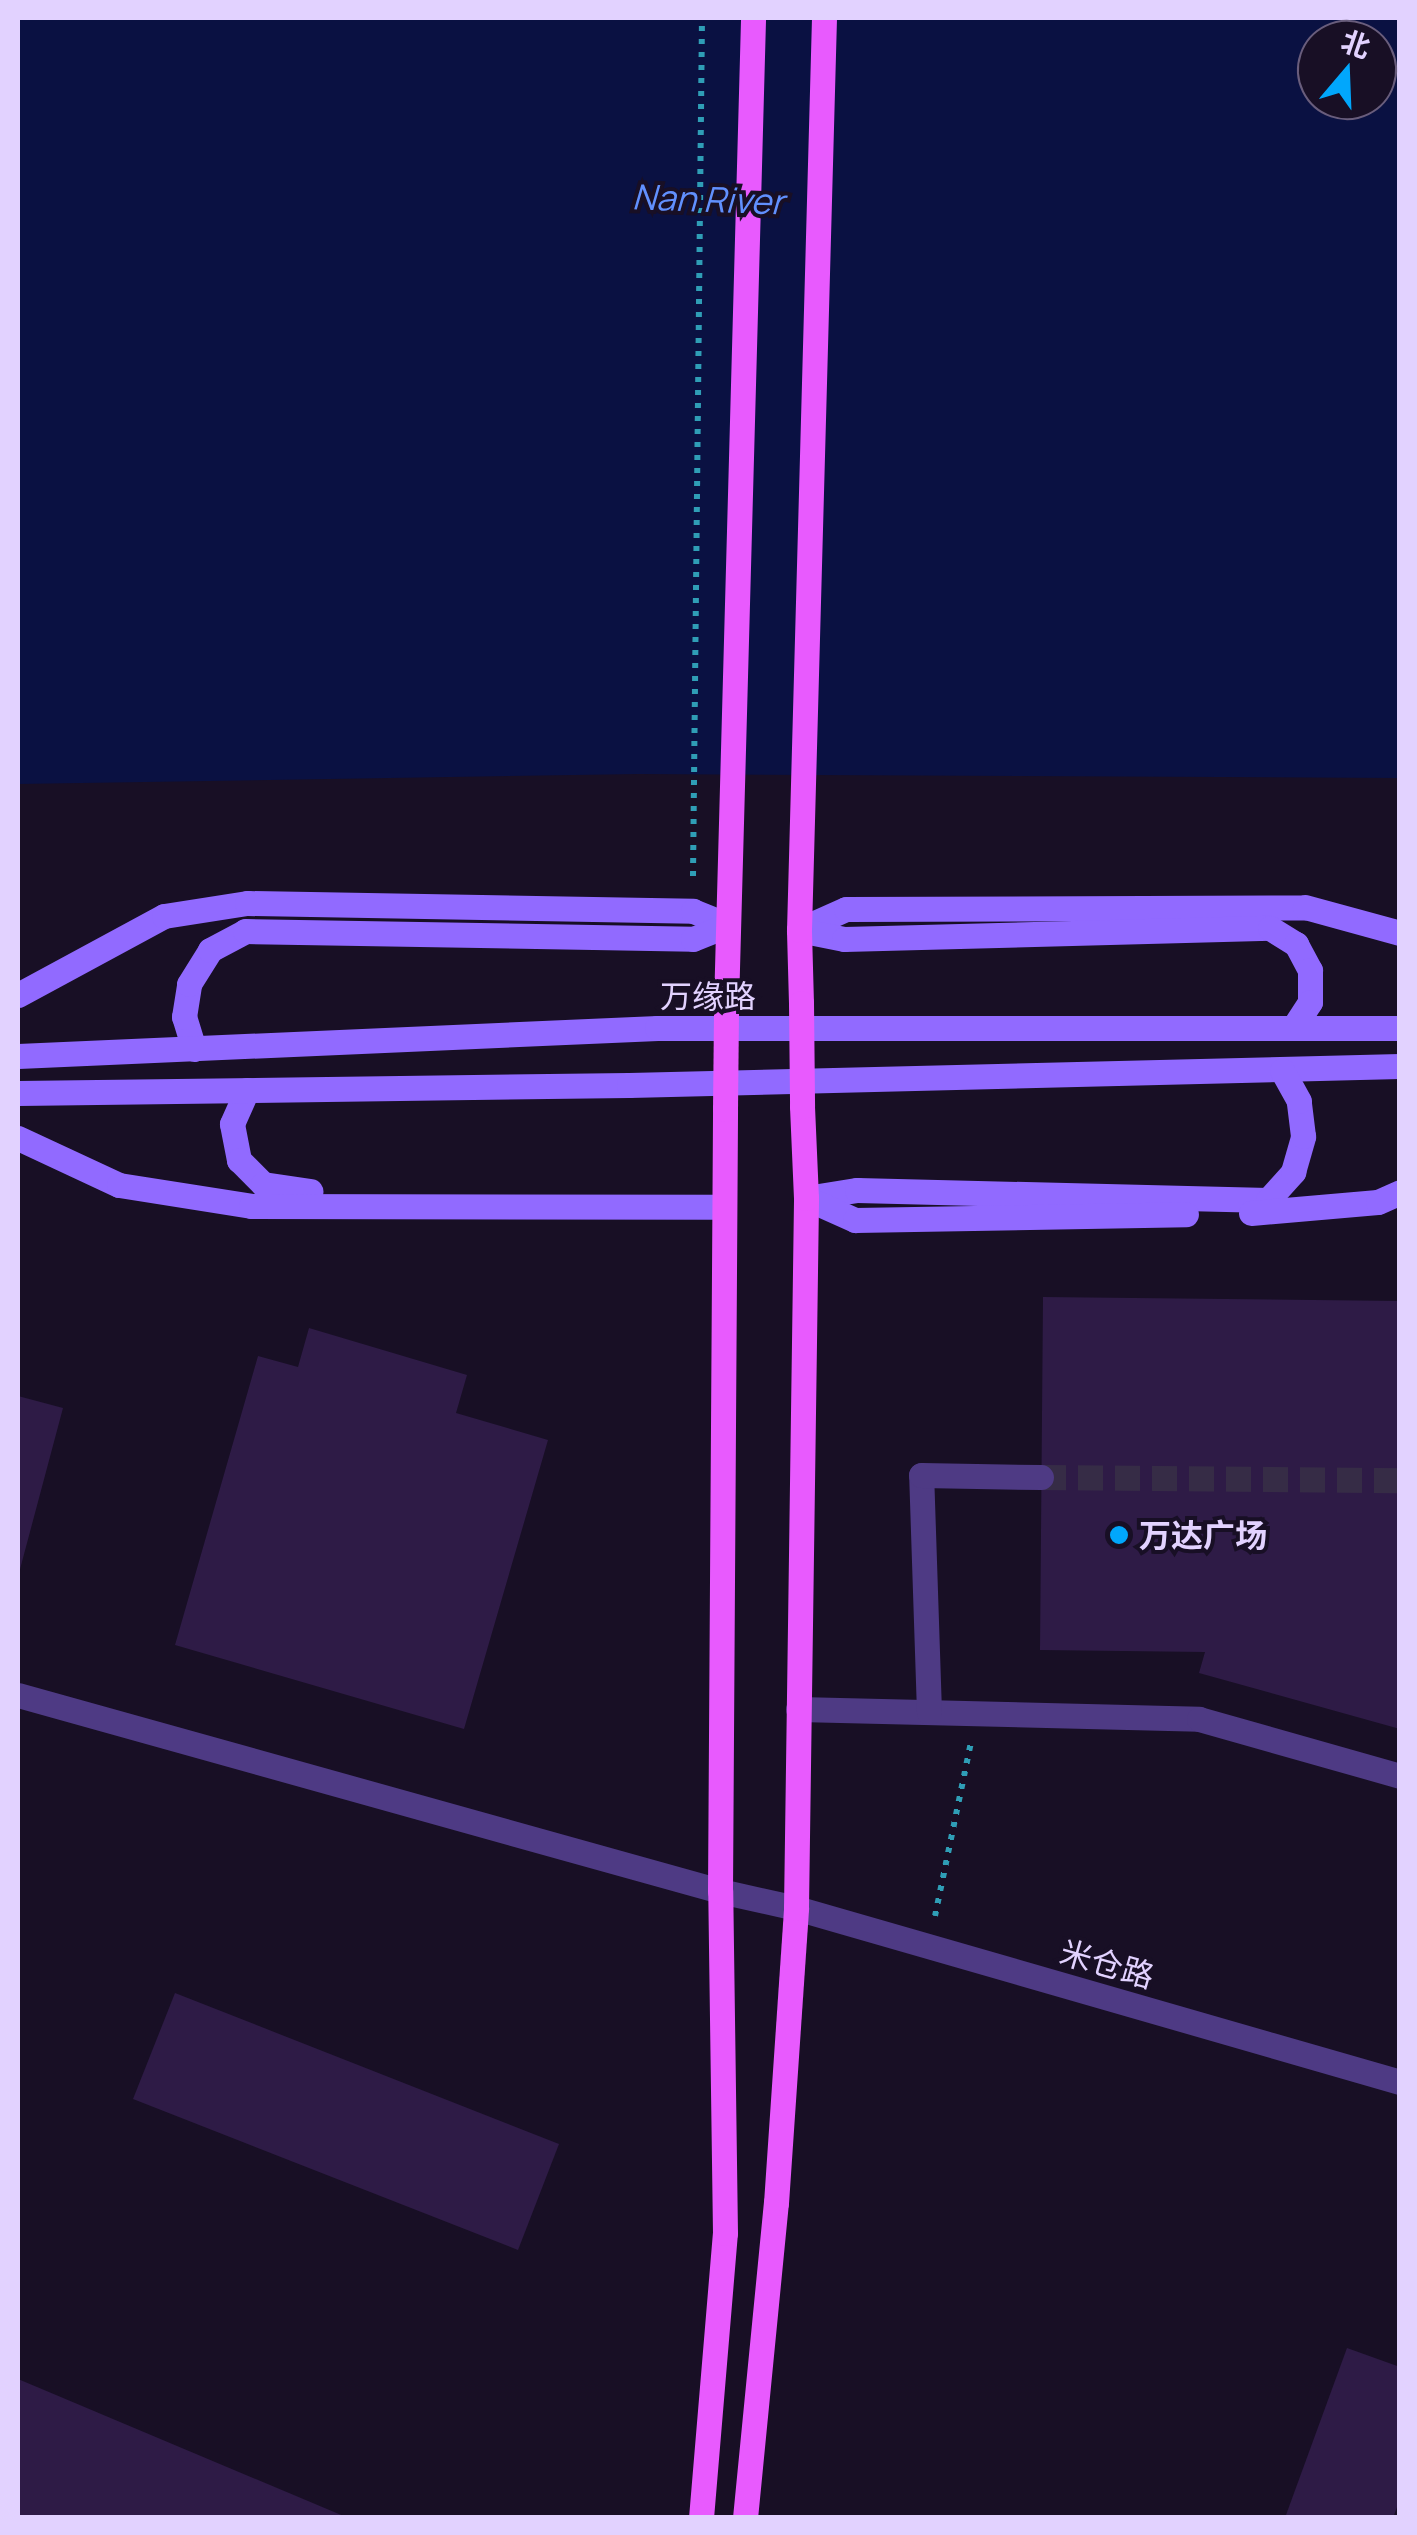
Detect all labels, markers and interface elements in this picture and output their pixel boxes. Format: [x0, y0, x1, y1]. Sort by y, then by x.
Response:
north arrow [1297, 20, 1397, 120]
text: 北 [1337, 21, 1376, 66]
water label: Nan River [632, 175, 784, 223]
street label: 万缘路 [660, 977, 756, 1015]
place label: 万达广场 [1139, 1516, 1267, 1554]
marker: 万达广场 [1108, 1524, 1130, 1546]
street label: 米仓路 [1056, 1932, 1158, 1996]

